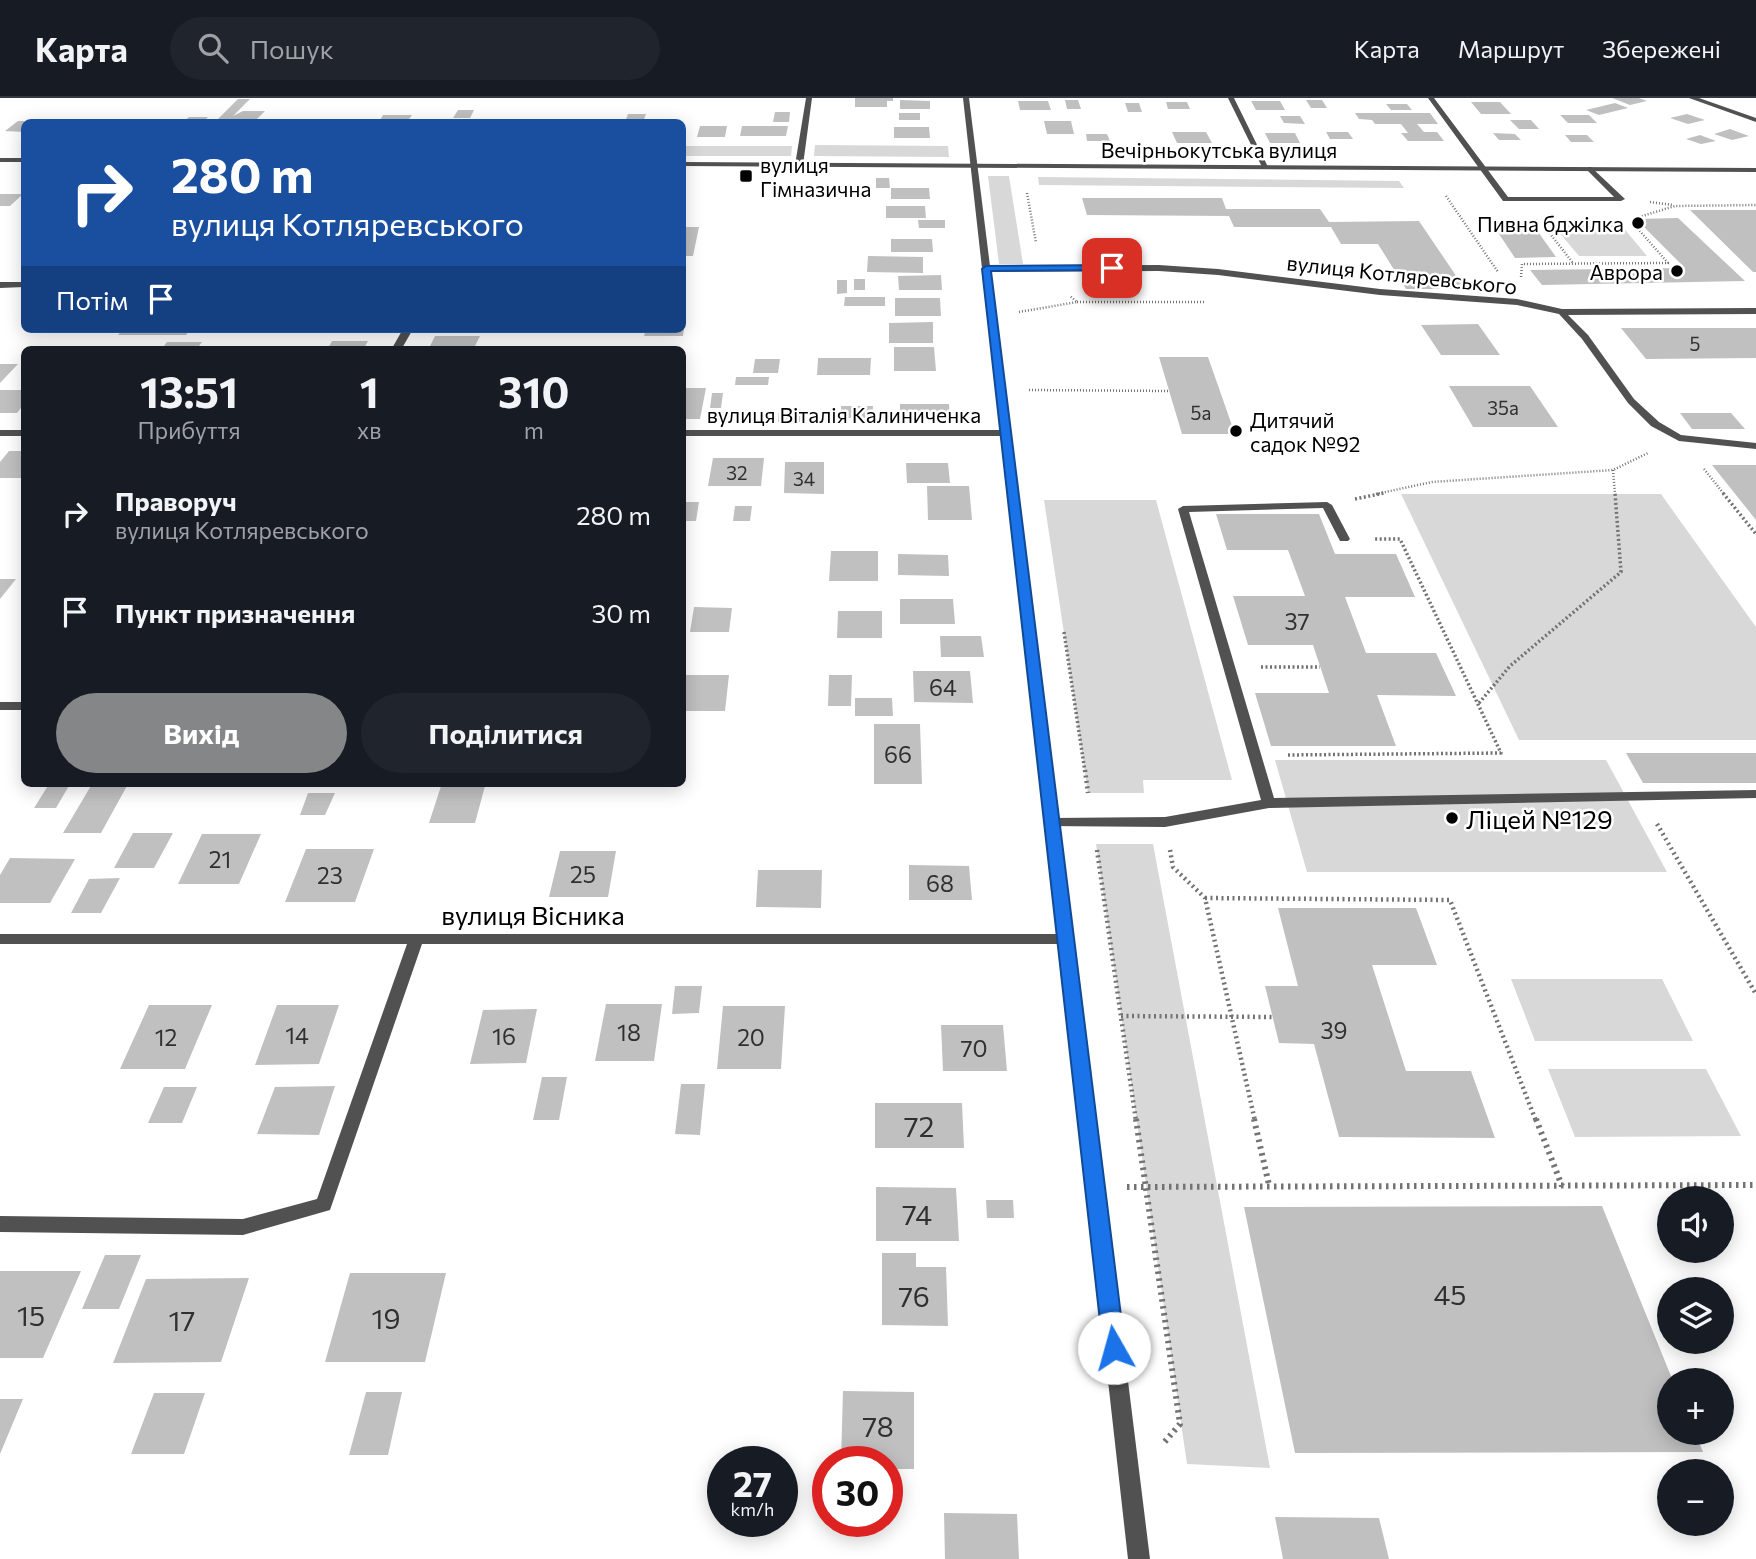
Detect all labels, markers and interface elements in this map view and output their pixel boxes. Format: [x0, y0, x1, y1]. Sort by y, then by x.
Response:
search box [170, 17, 660, 80]
text: Карта [35, 28, 128, 69]
icon: search [194, 29, 232, 67]
text: Пошук [250, 33, 334, 64]
text: Карта [1354, 34, 1420, 63]
text: Маршрут [1458, 34, 1564, 63]
text: Збережені [1602, 34, 1721, 63]
street label: Вечірньокутська вулиця [1101, 137, 1337, 162]
text: 280 m [171, 143, 314, 203]
icon: right [56, 147, 147, 238]
place label: вулиця Гімназична [760, 152, 871, 201]
marker: вулиця Гімназична [738, 168, 754, 184]
text: вулиця Котляревського [171, 203, 524, 243]
place label: Пивна бджілка [1477, 211, 1624, 236]
marker: Пивна бджілка [1630, 215, 1646, 231]
pin [1082, 238, 1142, 298]
icon: arrive [1093, 249, 1131, 287]
street label: вулиця Котляревського [1286, 249, 1518, 299]
place label: Аврора [1589, 259, 1663, 284]
marker: Аврора [1669, 263, 1685, 279]
icon: arrive [142, 280, 180, 318]
text: Потім [56, 284, 128, 315]
house number: 5 [1690, 332, 1700, 355]
text: 13:51 [140, 365, 238, 417]
text: 1 [360, 365, 379, 417]
text: 310 [498, 365, 569, 417]
house number: 35а [1487, 396, 1519, 419]
house number: 5а [1191, 401, 1211, 424]
street label: вулиця Віталія Калиниченка [707, 402, 981, 427]
place label: Дитячий садок №92 [1250, 407, 1360, 456]
text: Прибуття [138, 416, 241, 444]
text: хв [357, 416, 382, 444]
text: m [524, 416, 544, 444]
marker: Дитячий садок №92 [1228, 423, 1244, 439]
house number: 32 [726, 461, 748, 484]
house number: 34 [793, 467, 815, 490]
text: Праворуч [115, 485, 237, 516]
icon: right [56, 495, 94, 533]
text: 280 m [576, 499, 651, 530]
text: вулиця Котляревського [115, 516, 369, 544]
icon: arrive [56, 593, 94, 631]
text: Пункт призначення [115, 597, 355, 628]
text: 30 m [592, 597, 651, 628]
house number: 37 [1284, 607, 1310, 635]
house number: 64 [929, 673, 957, 701]
button: Вихід [56, 693, 347, 773]
button: Поділитися [361, 693, 651, 773]
house number: 66 [884, 740, 912, 768]
place label: Ліцей №129 [1466, 803, 1613, 834]
marker: Ліцей №129 [1444, 810, 1460, 826]
house number: 21 [209, 845, 231, 873]
house number: 25 [570, 860, 596, 888]
house number: 23 [317, 861, 343, 889]
house number: 68 [926, 869, 954, 897]
street label: вулиця Вісника [441, 899, 625, 930]
house number: 39 [1320, 1016, 1348, 1044]
house number: 18 [617, 1018, 641, 1046]
house number: 14 [285, 1021, 309, 1049]
house number: 16 [492, 1022, 516, 1050]
house number: 12 [155, 1023, 177, 1051]
house number: 20 [737, 1023, 765, 1051]
house number: 70 [960, 1034, 988, 1062]
house number: 72 [904, 1109, 934, 1143]
map controls [1657, 1186, 1734, 1536]
button: sound [1657, 1186, 1734, 1263]
house number: 74 [902, 1197, 932, 1231]
house number: 45 [1434, 1277, 1466, 1311]
button: layers [1657, 1277, 1734, 1354]
house number: 76 [898, 1279, 930, 1313]
house number: 15 [17, 1298, 45, 1332]
house number: 19 [372, 1301, 400, 1335]
house number: 17 [169, 1303, 195, 1337]
position arrow [1077, 1311, 1151, 1385]
button: + [1657, 1368, 1734, 1445]
house number: 78 [862, 1409, 894, 1443]
speed limit sign: 30 [812, 1446, 903, 1537]
button: − [1657, 1459, 1734, 1536]
text: 27 [733, 1461, 772, 1504]
text: km/h [731, 1498, 774, 1520]

